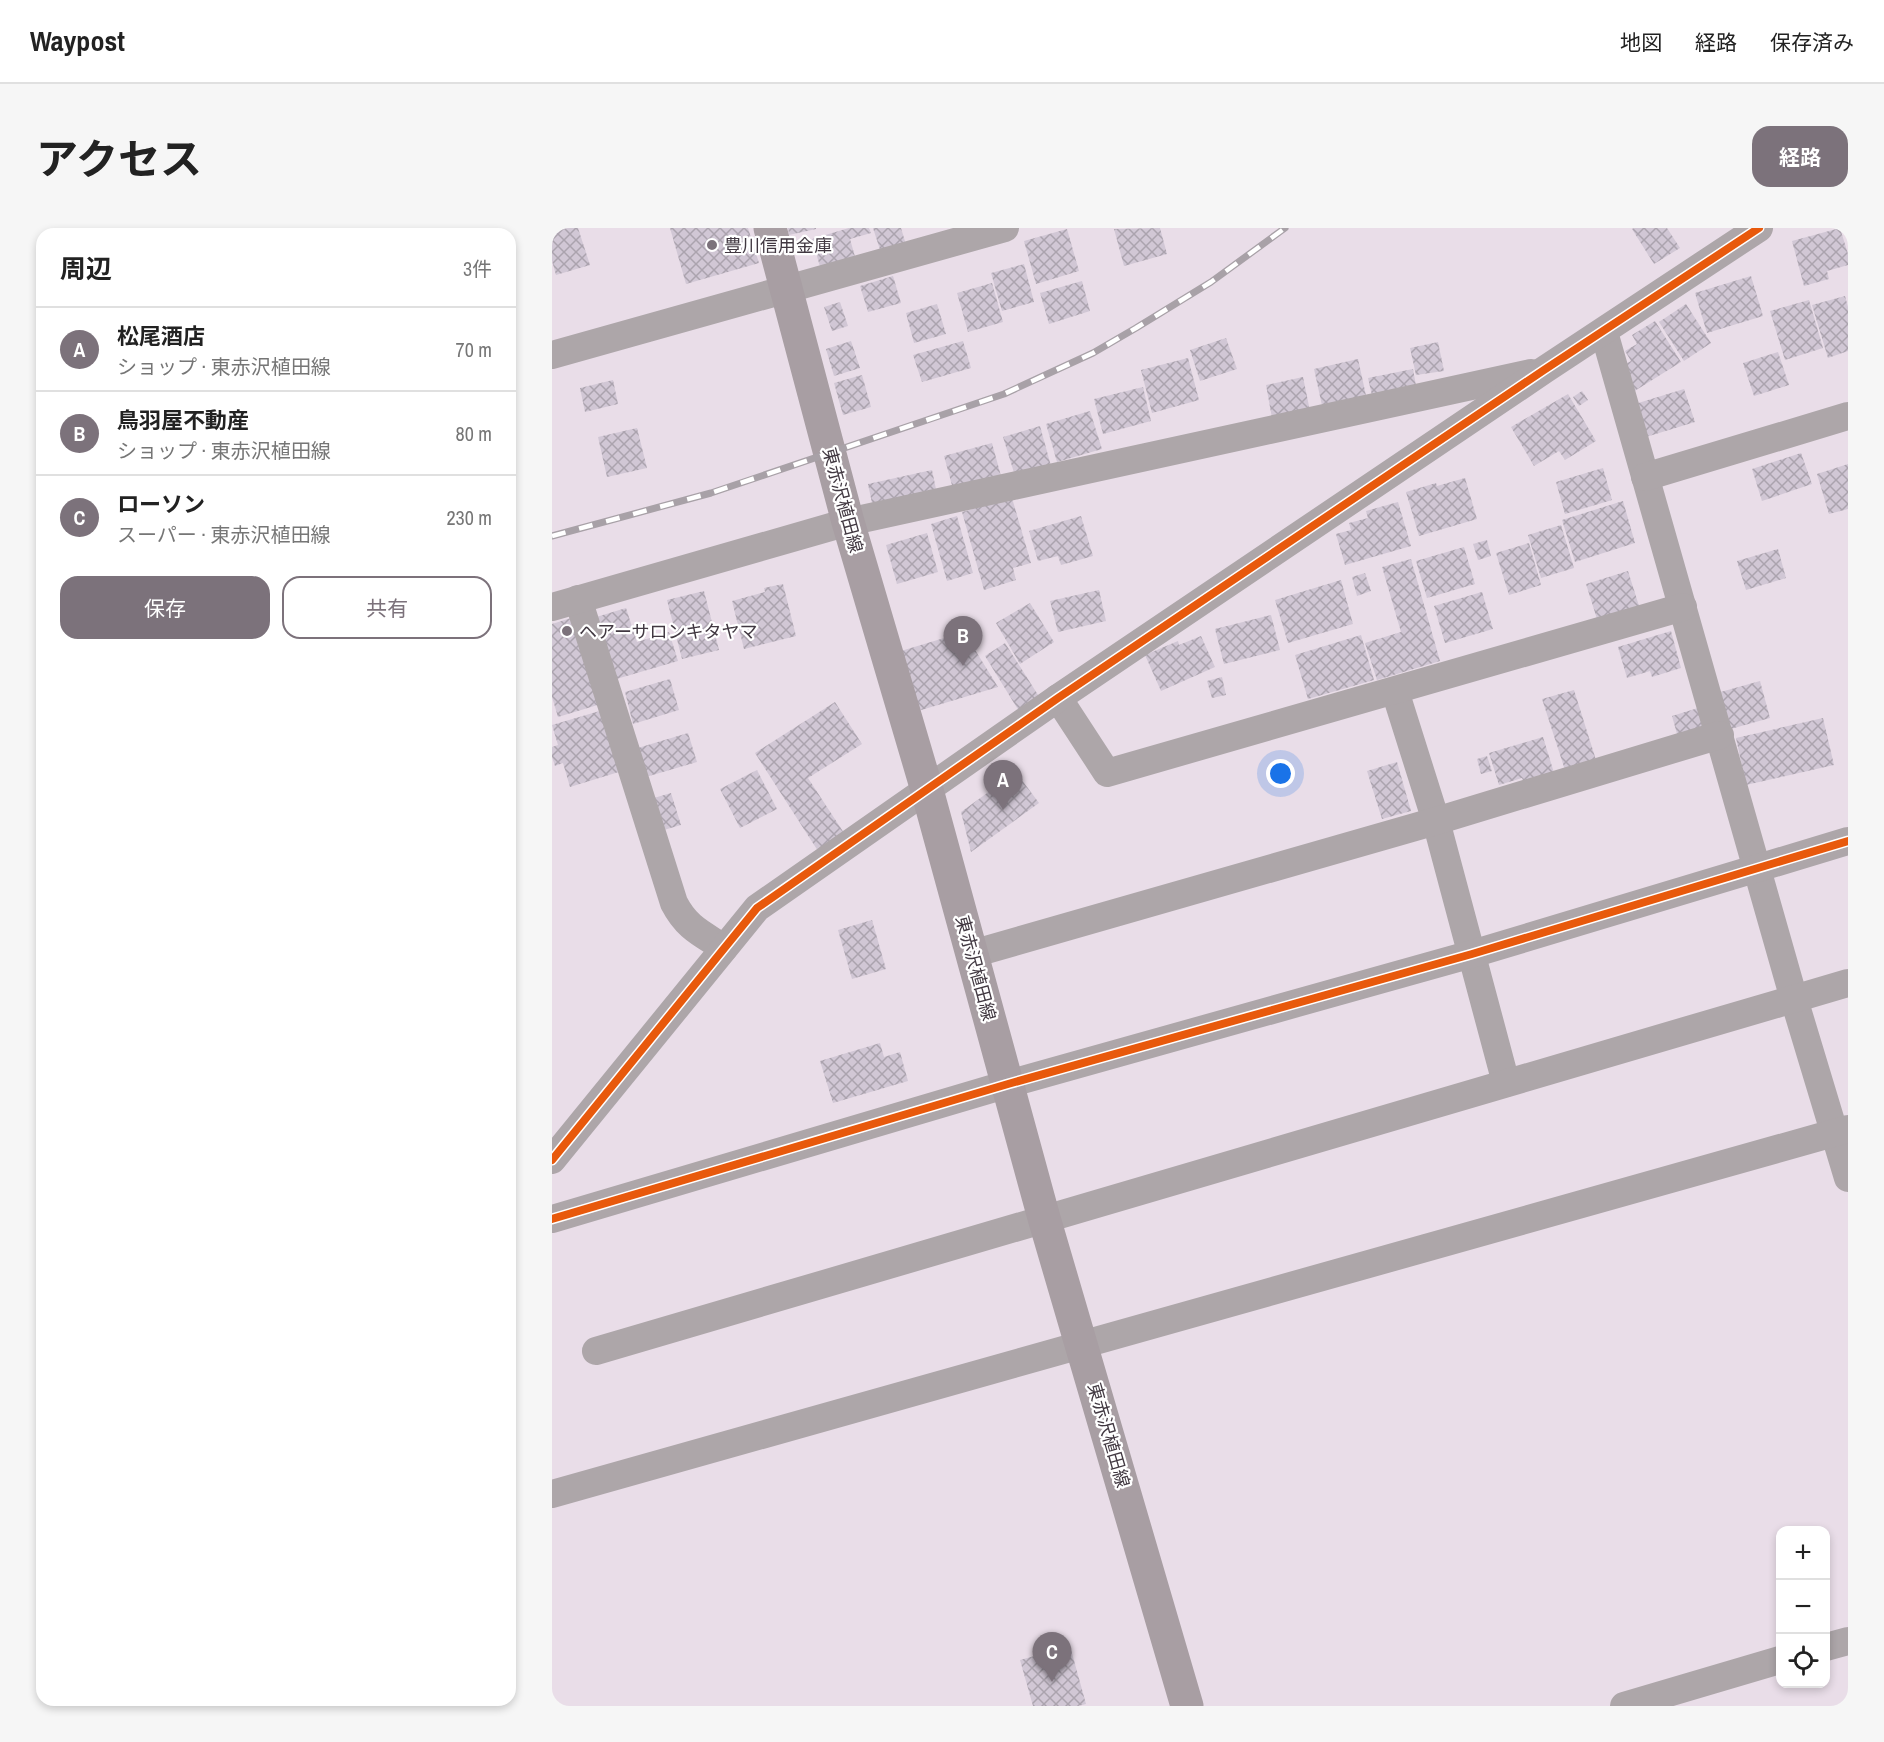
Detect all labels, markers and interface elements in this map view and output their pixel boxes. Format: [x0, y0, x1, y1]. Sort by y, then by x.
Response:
text: Waypost [30, 22, 125, 60]
text: 地図 [1620, 28, 1662, 57]
text: 経路 [1695, 28, 1737, 57]
text: 保存済み [1770, 28, 1854, 57]
button: 経路 [1752, 126, 1848, 187]
text: アクセス [36, 131, 202, 187]
place label: 豊川信用金庫 [724, 233, 832, 258]
marker: 豊川信用金庫 [705, 238, 719, 252]
text: 周辺 [60, 251, 112, 286]
text: 3件 [463, 255, 492, 282]
text: 松尾酒店 [117, 321, 205, 351]
text: A [74, 336, 85, 363]
text: 70 m [456, 336, 492, 363]
text: ショップ · 東赤沢植田線 [117, 353, 331, 380]
text: 鳥羽屋不動産 [117, 405, 249, 435]
text: B [74, 420, 85, 447]
text: 80 m [456, 420, 492, 447]
text: ショップ · 東赤沢植田線 [117, 437, 331, 464]
street label: 東赤沢植田線 [817, 445, 869, 555]
text: ローソン [117, 489, 205, 519]
text: C [74, 504, 85, 531]
text: 230 m [446, 504, 492, 531]
text: スーパー · 東赤沢植田線 [117, 521, 330, 548]
button: 保存 [60, 576, 270, 639]
button: 共有 [282, 576, 492, 639]
pin: B [944, 616, 982, 666]
place label: ヘアーサロンキタヤマ [579, 619, 758, 644]
marker: ヘアーサロンキタヤマ [560, 624, 574, 638]
your location [1266, 759, 1295, 788]
pin: A [984, 760, 1022, 810]
street label: 東赤沢植田線 [950, 913, 1002, 1023]
street label: 東赤沢植田線 [1082, 1380, 1136, 1490]
map controls [1776, 1526, 1830, 1688]
button: + [1776, 1526, 1830, 1580]
button: − [1776, 1580, 1830, 1634]
pin: C [1032, 1632, 1072, 1682]
button: locate [1776, 1634, 1830, 1688]

